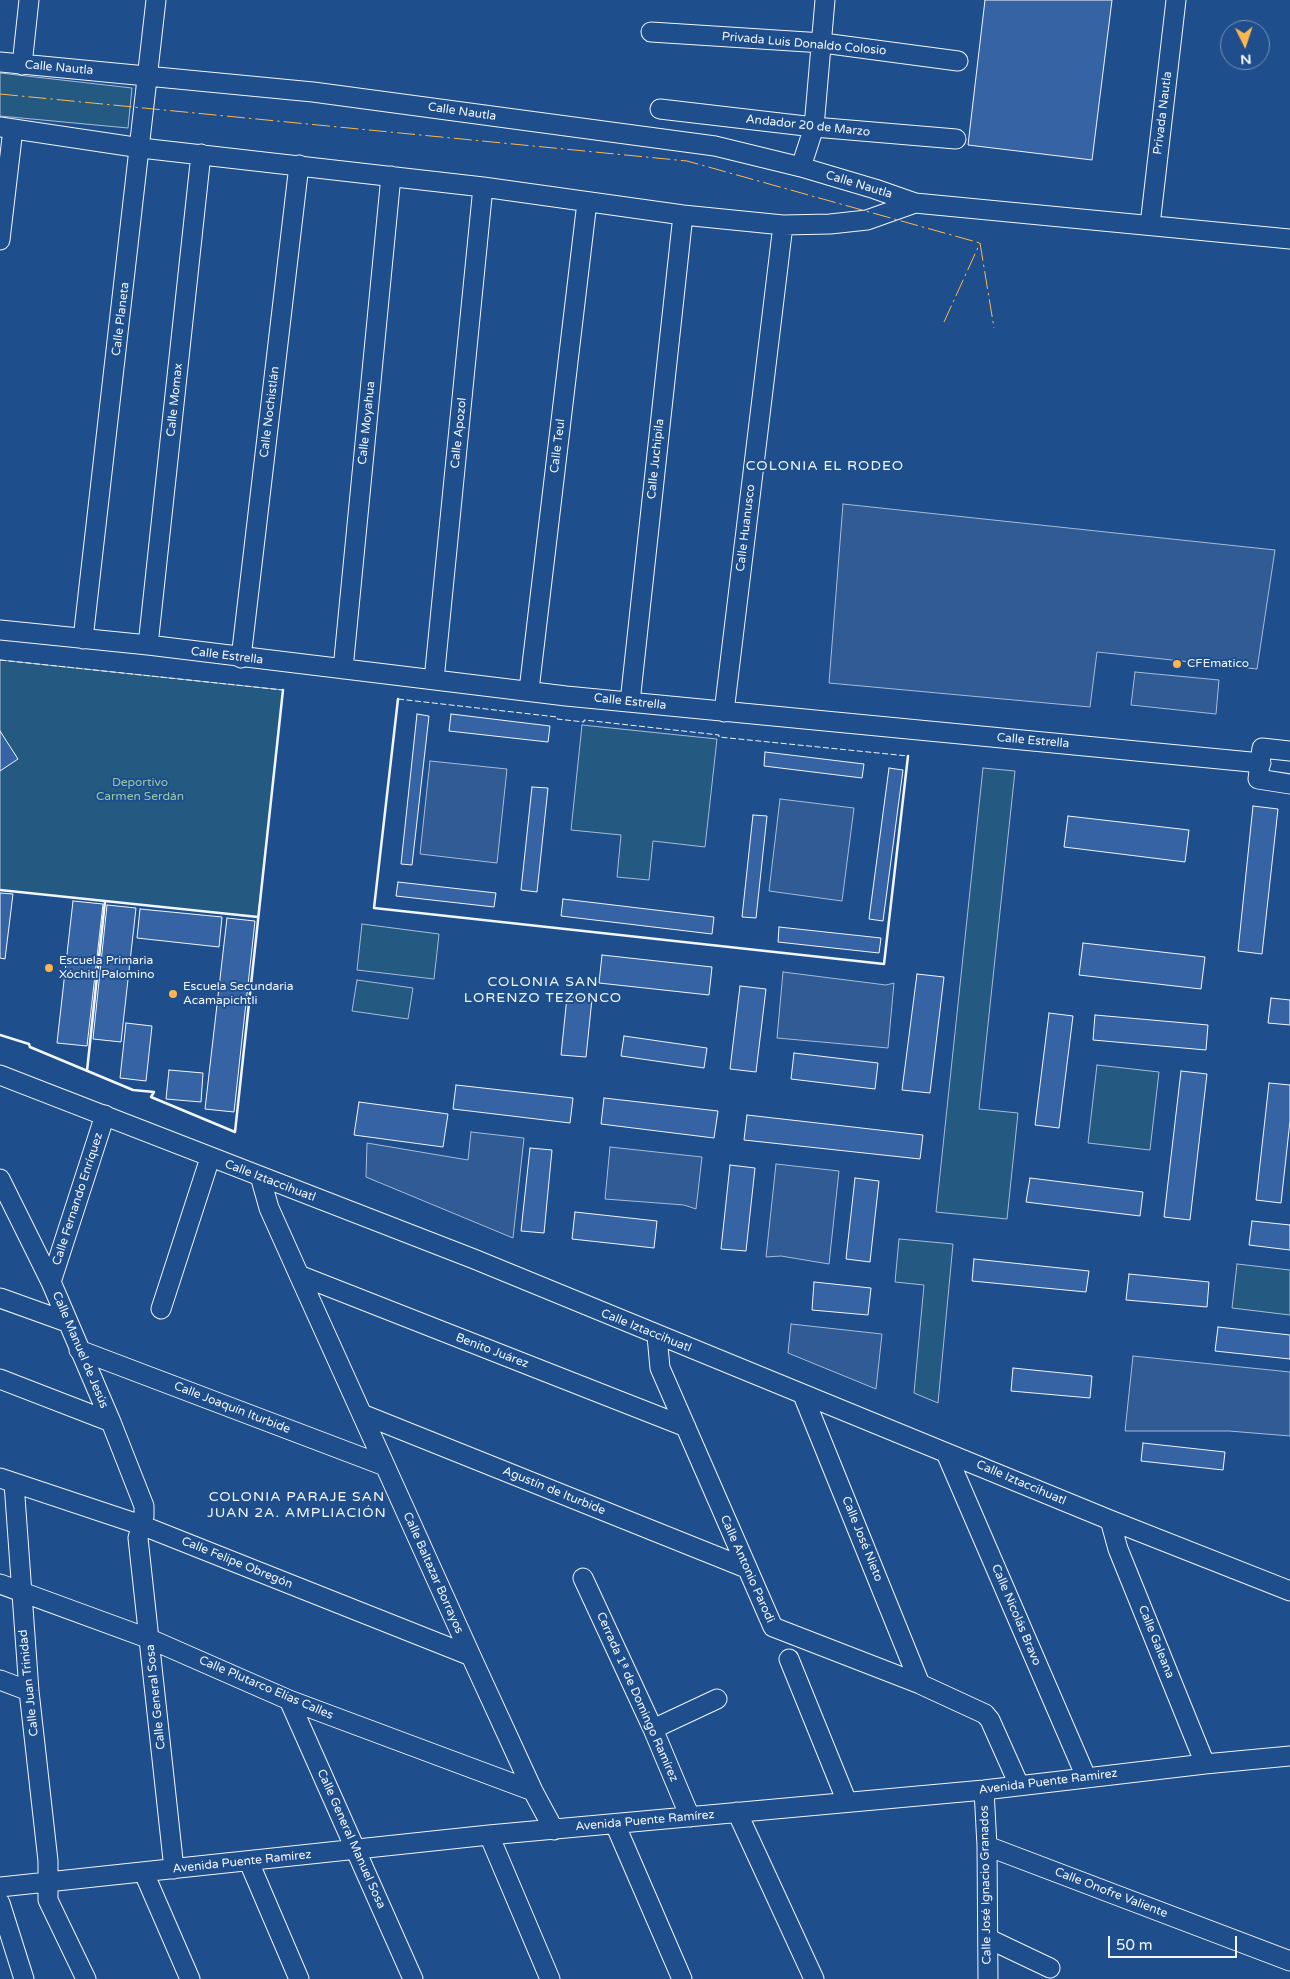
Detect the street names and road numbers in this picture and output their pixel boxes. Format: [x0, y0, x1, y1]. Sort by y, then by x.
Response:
street label: Privada Luis Donaldo Colosio [721, 30, 887, 58]
street label: Calle Nautla [24, 58, 94, 78]
street label: Privada Nautla [1151, 70, 1175, 156]
street label: Calle Nautla [427, 100, 497, 124]
street label: Andador 20 de Marzo [745, 112, 871, 140]
street label: Calle Nautla [824, 168, 894, 202]
street label: Calle Planeta [109, 281, 133, 357]
street label: Calle Momax [164, 362, 186, 438]
street label: Calle Nochistlán [257, 366, 283, 458]
street label: Calle Moyahua [355, 380, 379, 466]
street label: Calle Apozol [448, 397, 470, 469]
street label: Calle Teul [548, 418, 568, 474]
street label: Calle Juchipila [645, 418, 667, 500]
street label: Calle Huanusco [733, 484, 759, 572]
street label: Calle Estrella [190, 644, 264, 668]
street label: Calle Estrella [593, 691, 667, 713]
street label: Calle Estrella [996, 731, 1070, 751]
street label: Calle Fernando Enríquez [50, 1131, 106, 1267]
street label: Calle Iztaccihuatl [223, 1157, 317, 1205]
street label: Calle Manuel de Jesús [49, 1289, 111, 1411]
street label: Calle Iztaccihuatl [599, 1306, 693, 1356]
street label: Benito Juárez [453, 1330, 531, 1372]
street label: Calle Joaquín Iturbide [172, 1379, 292, 1437]
street label: Calle Iztaccihuatl [974, 1458, 1068, 1508]
street label: Agustín de Iturbide [501, 1464, 607, 1518]
street label: Calle José Nieto [838, 1494, 886, 1584]
street label: Calle Baltazar Borrayos [400, 1510, 466, 1636]
street label: Calle Antonio Parodi [717, 1513, 777, 1625]
street label: Calle Felipe Obregón [179, 1534, 295, 1592]
street label: Calle Nicolás Bravo [988, 1562, 1044, 1668]
street label: Calle Galeana [1135, 1603, 1177, 1681]
street label: Cerrada 1ª de Domingo Ramírez [593, 1610, 681, 1784]
street label: Calle Juan Trinidad [16, 1629, 42, 1737]
street label: Calle General Sosa [143, 1644, 169, 1750]
street label: Calle Plutarco Elías Calles [197, 1653, 335, 1723]
street label: Avenida Puente Ramírez [978, 1766, 1118, 1798]
street label: Calle General Manuel Sosa [314, 1767, 388, 1911]
street label: Calle José Ignacio Granados [977, 1805, 995, 1965]
street label: Avenida Puente Ramírez [575, 1808, 715, 1834]
street label: Avenida Puente Ramírez [172, 1848, 312, 1876]
street label: Calle Onofre Valiente [1053, 1865, 1169, 1921]

